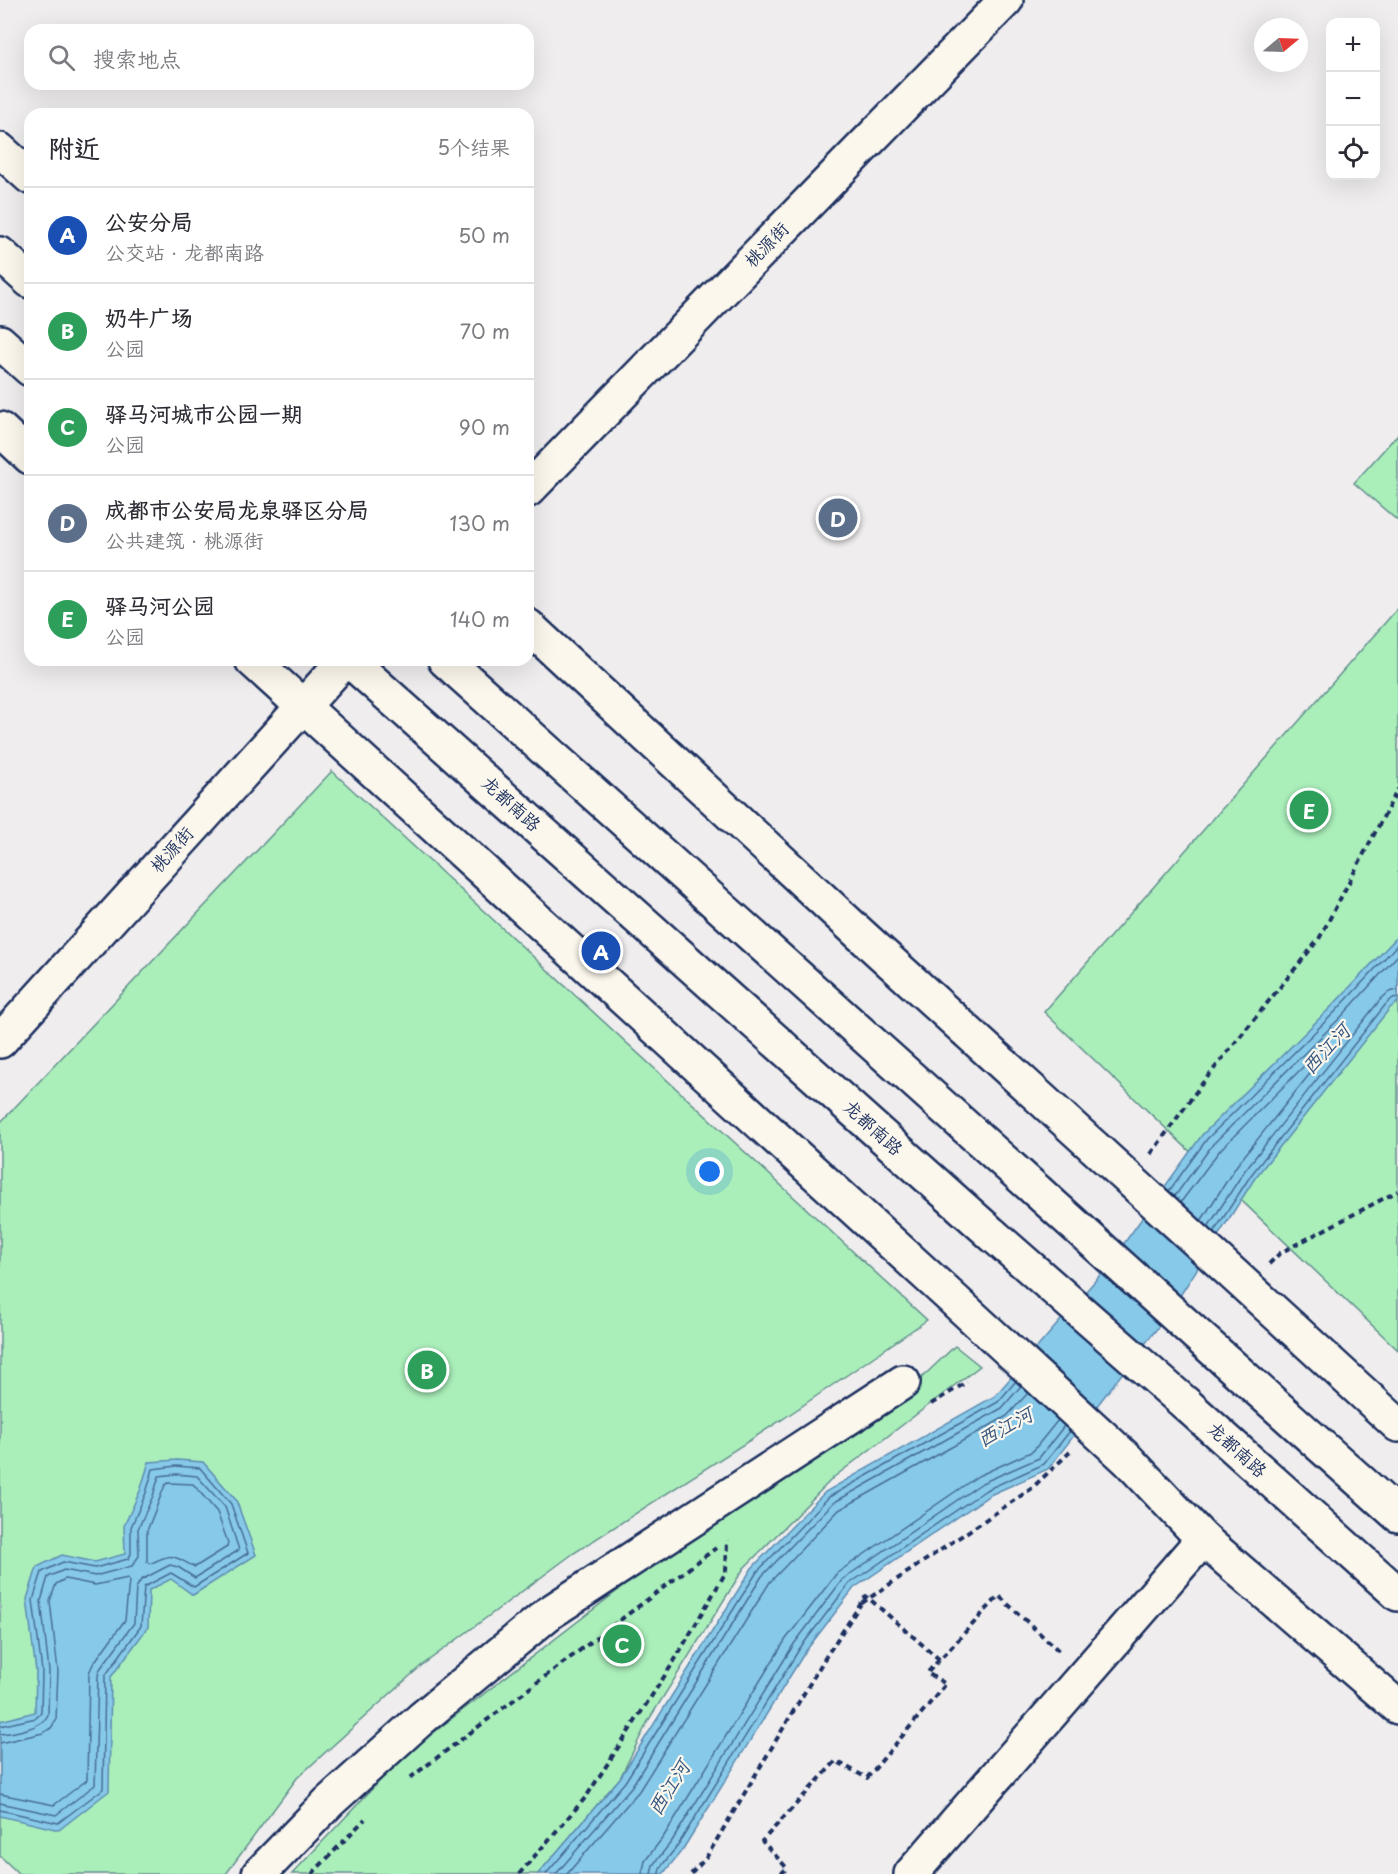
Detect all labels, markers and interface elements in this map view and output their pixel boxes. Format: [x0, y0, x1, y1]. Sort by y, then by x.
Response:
north arrow [1254, 18, 1308, 72]
map controls [1326, 18, 1380, 180]
button: + [1326, 18, 1380, 72]
search box [24, 24, 534, 90]
icon: search [45, 41, 78, 74]
text: 搜索地点 [93, 41, 181, 74]
button: − [1326, 72, 1380, 126]
button: locate [1326, 126, 1380, 180]
text: 附近 [48, 128, 100, 167]
text: 5个结果 [437, 132, 510, 162]
text: 公安分局 [105, 204, 193, 237]
street label: 桃源街 [737, 215, 794, 273]
text: A [60, 220, 75, 250]
text: 50 m [458, 220, 510, 250]
text: 公交站 · 龙都南路 [105, 237, 264, 267]
text: 奶牛广场 [105, 300, 193, 333]
text: B [61, 316, 74, 346]
text: 70 m [460, 316, 510, 346]
text: 公园 [105, 333, 145, 363]
text: 驿马河城市公园一期 [105, 396, 303, 429]
text: C [60, 412, 75, 442]
text: 90 m [459, 412, 510, 442]
text: 公园 [105, 429, 145, 459]
text: 成都市公安局龙泉驿区分局 [105, 492, 369, 525]
pin: D [818, 496, 858, 540]
text: D [60, 508, 75, 538]
text: 130 m [450, 508, 510, 538]
text: 公共建筑 · 桃源街 [105, 525, 264, 555]
text: 驿马河公园 [105, 588, 215, 621]
text: E [61, 604, 74, 634]
text: 140 m [450, 604, 510, 634]
text: 公园 [105, 621, 145, 651]
street label: 龙都南路 [476, 769, 548, 837]
pin: E [1290, 788, 1328, 832]
street label: 桃源街 [143, 820, 199, 878]
pin: A [582, 928, 620, 974]
water label: 西江河 [1294, 1014, 1359, 1080]
street label: 龙都南路 [838, 1093, 910, 1161]
your location [695, 1157, 724, 1186]
pin: B [408, 1348, 446, 1392]
water label: 西江河 [971, 1397, 1041, 1454]
street label: 龙都南路 [1202, 1415, 1274, 1483]
pin: C [602, 1622, 642, 1666]
water label: 西江河 [640, 1752, 698, 1821]

